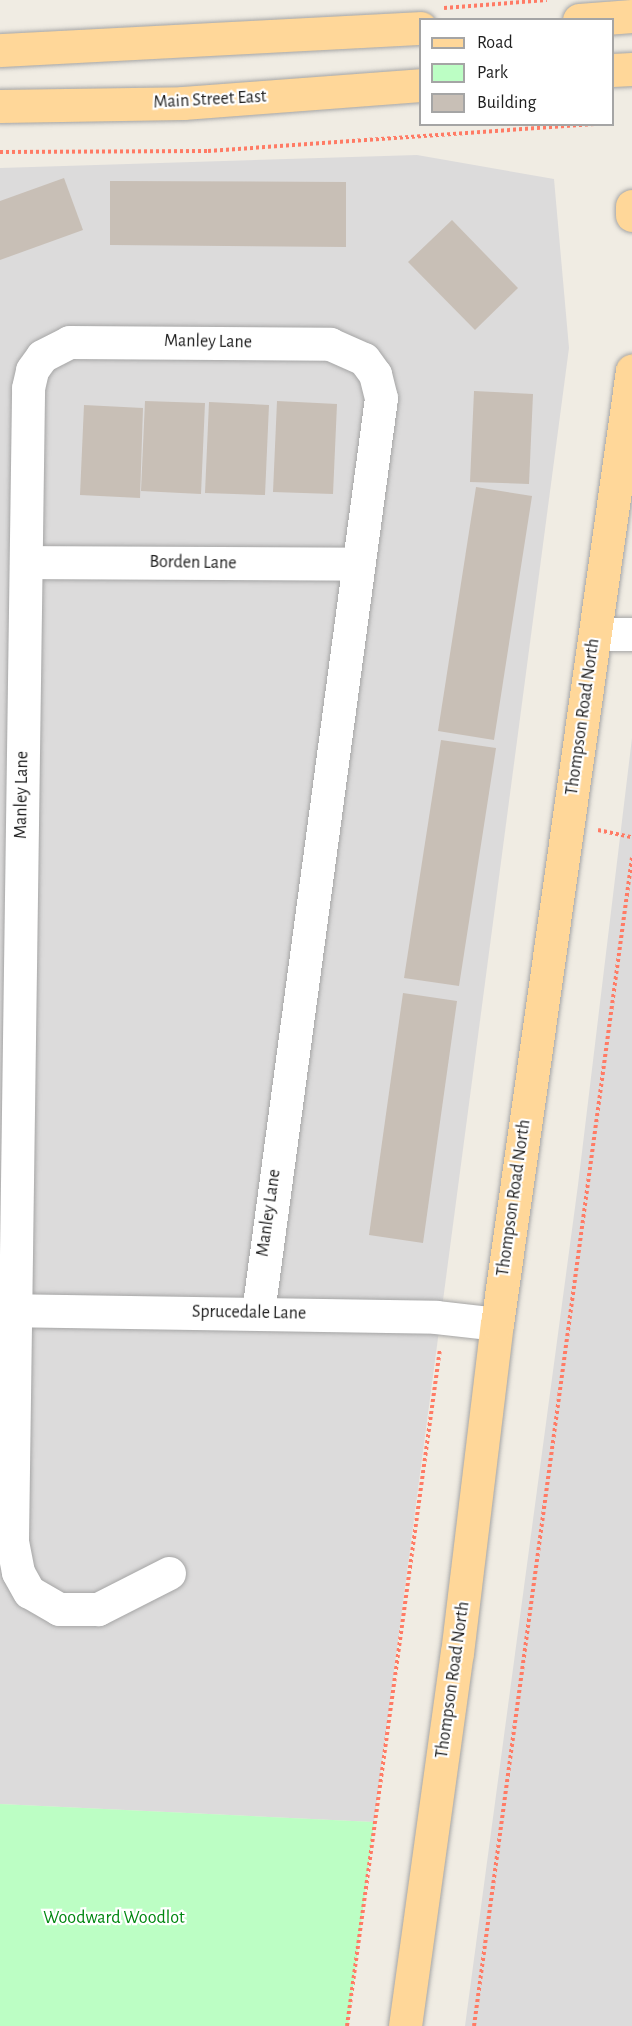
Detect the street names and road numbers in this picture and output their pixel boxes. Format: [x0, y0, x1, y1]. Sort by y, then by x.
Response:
street label: Main Street East [153, 86, 267, 114]
street label: Manley Lane [164, 330, 252, 354]
street label: Borden Lane [149, 551, 237, 575]
street label: Thompson Road North [561, 637, 605, 797]
street label: Manley Lane [10, 751, 34, 839]
street label: Thompson Road North [492, 1118, 536, 1278]
street label: Manley Lane [252, 1168, 286, 1258]
street label: Sprucedale Lane [192, 1301, 306, 1325]
street label: Thompson Road North [431, 1600, 475, 1760]

